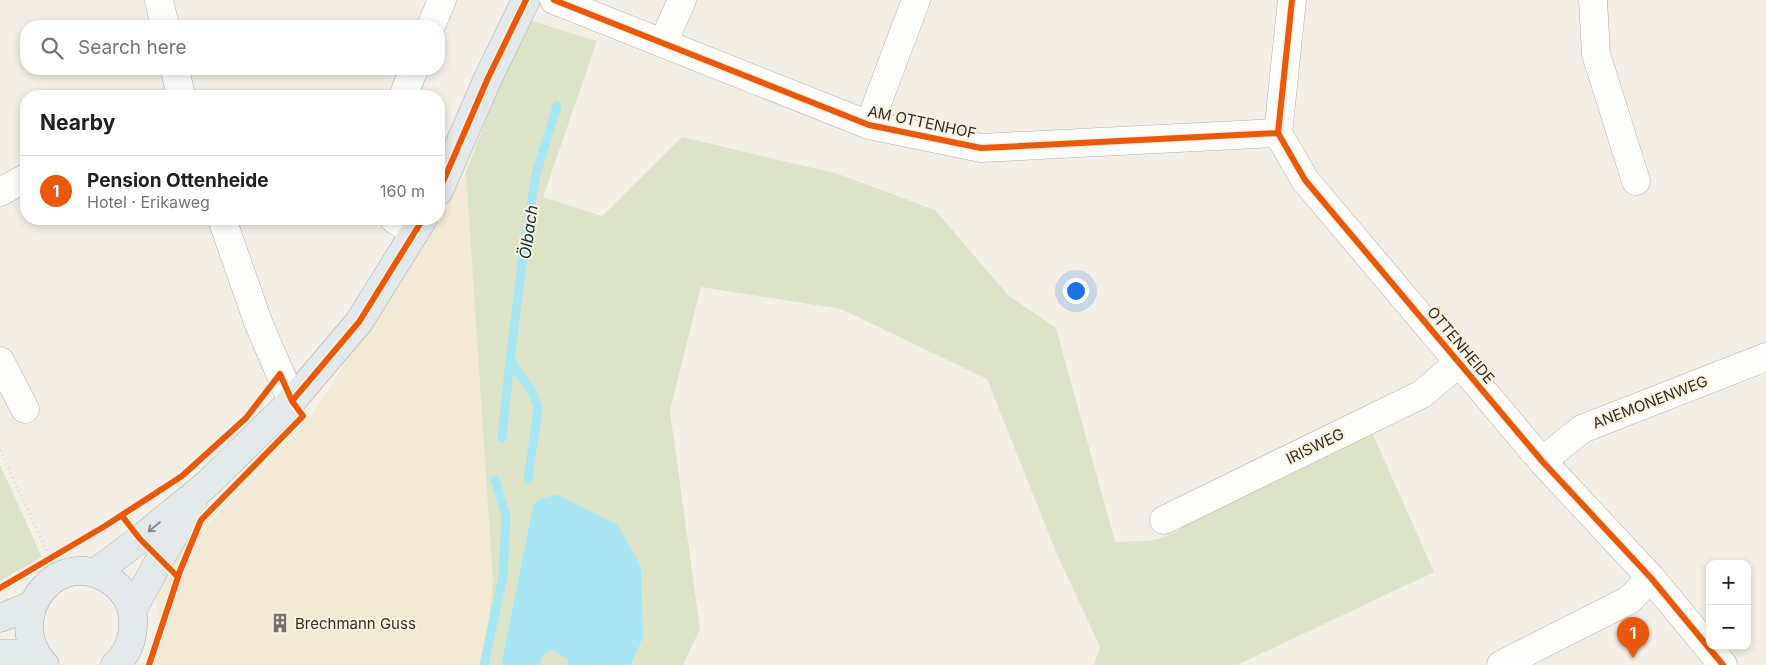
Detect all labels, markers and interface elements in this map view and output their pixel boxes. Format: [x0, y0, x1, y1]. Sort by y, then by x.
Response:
search box [20, 20, 445, 75]
icon: search [38, 34, 66, 62]
text: Search here [78, 36, 187, 59]
street label: AM OTTENHOF [866, 101, 978, 143]
text: Nearby [40, 110, 115, 135]
text: Pension Ottenheide [87, 169, 269, 192]
text: 1 [53, 181, 59, 201]
text: 160 m [380, 181, 425, 201]
text: Hotel · Erikaweg [87, 192, 210, 212]
water label: Ölbach [514, 204, 542, 260]
your location [1063, 278, 1089, 304]
street label: OTTENHEIDE [1423, 303, 1499, 387]
street label: ANEMONENWEG [1590, 371, 1710, 433]
street label: IRISWEG [1283, 424, 1347, 468]
one-way arrow [148, 522, 161, 533]
map controls [1706, 560, 1751, 650]
button: + [1706, 560, 1751, 605]
button: − [1706, 605, 1751, 650]
building icon: Brechmann Guss [269, 612, 291, 634]
place label: Brechmann Guss [295, 614, 416, 633]
pin: 1 [1617, 617, 1649, 658]

